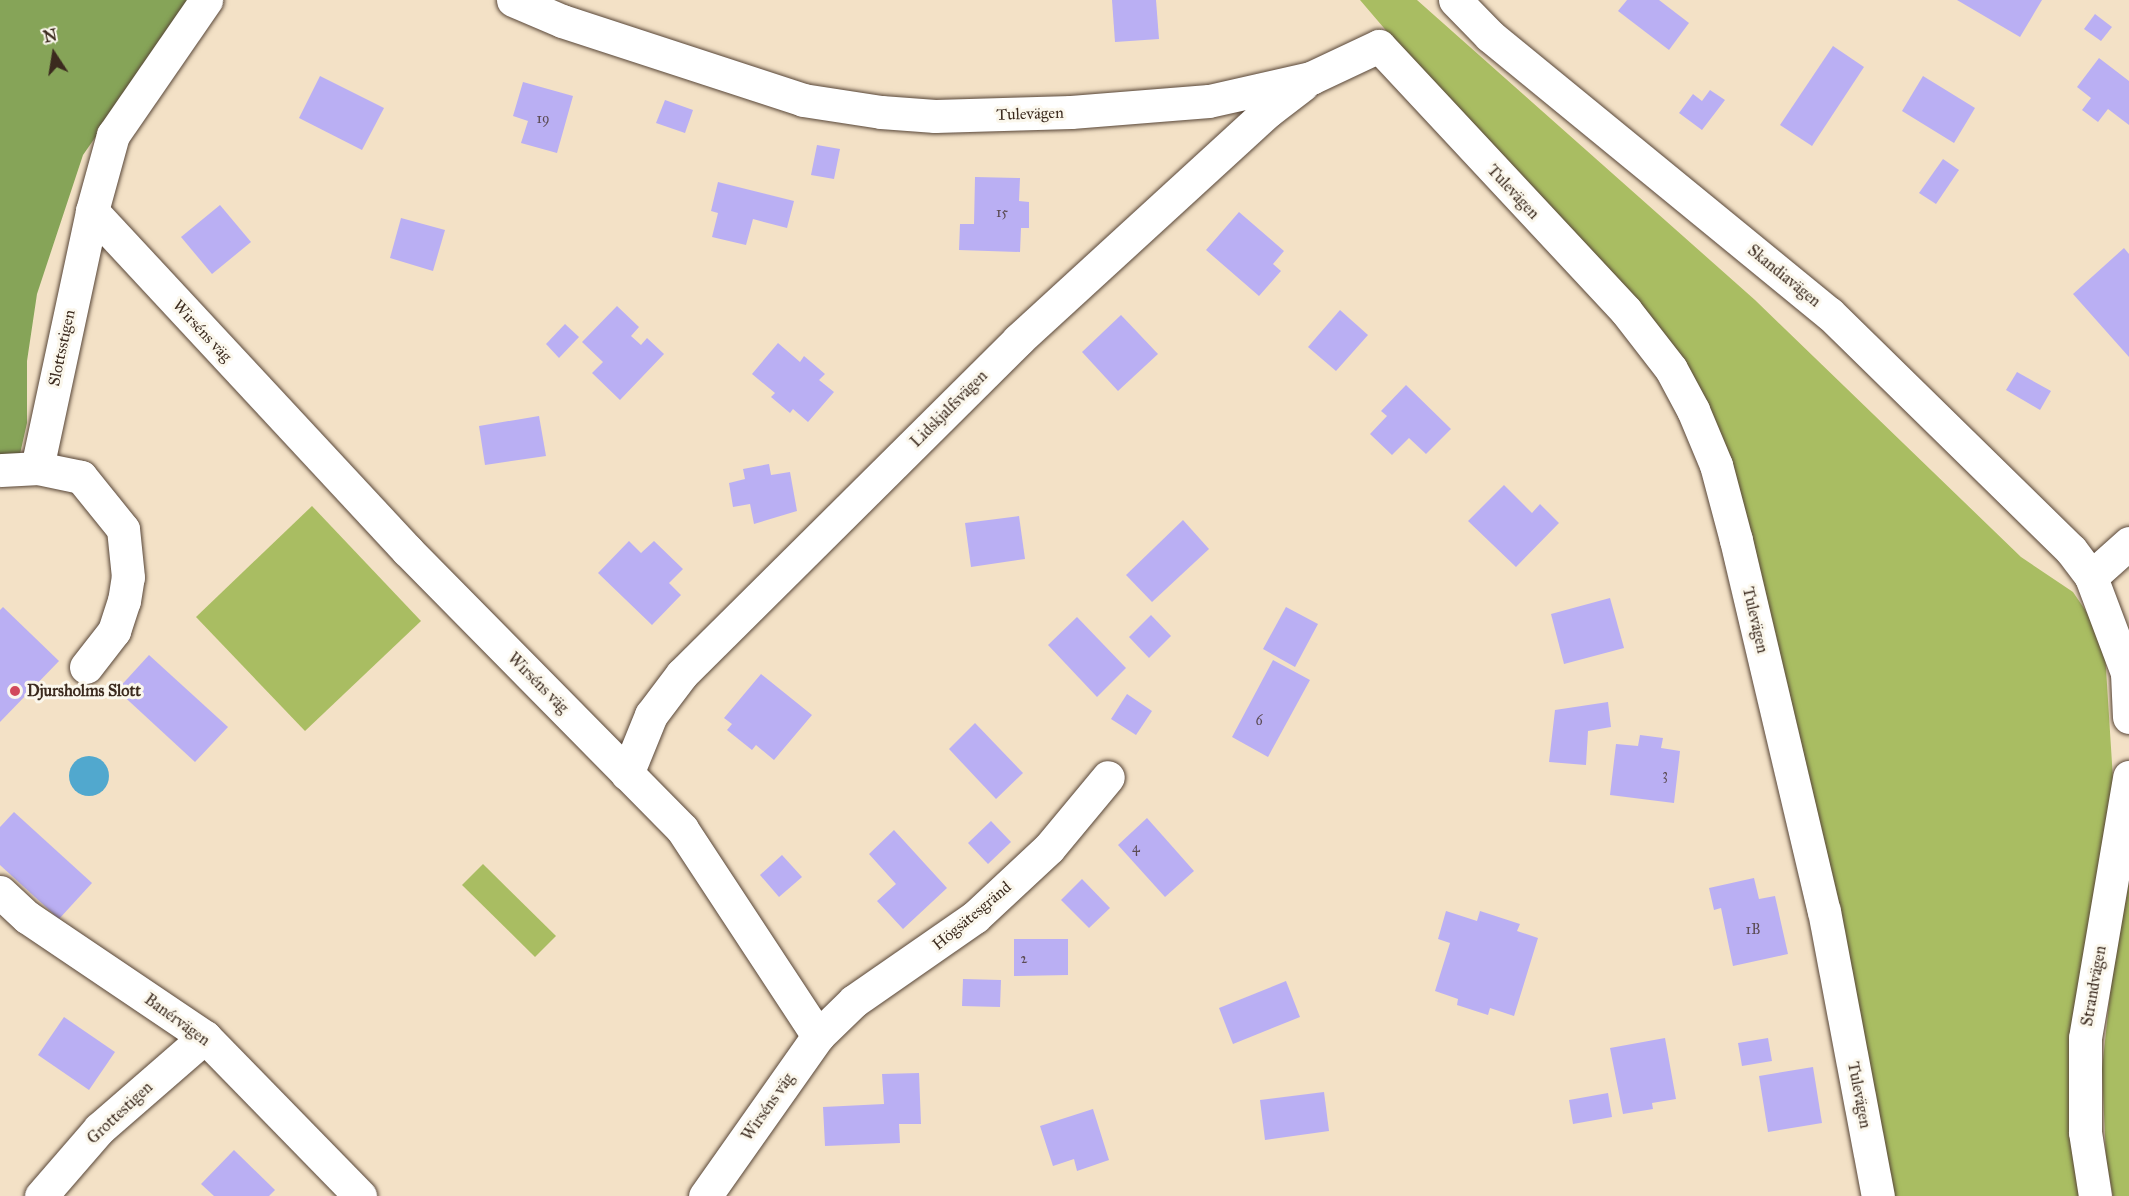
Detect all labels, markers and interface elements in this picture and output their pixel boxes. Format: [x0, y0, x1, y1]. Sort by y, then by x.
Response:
north arrow [24, 24, 84, 84]
text: N [42, 25, 59, 47]
street label: Tulevägen [996, 103, 1064, 125]
house number: 19 [537, 111, 549, 127]
street label: Tulevägen [1483, 161, 1543, 223]
house number: 15 [996, 205, 1008, 221]
street label: Skandiavägen [1744, 241, 1824, 311]
street label: Wirséns väg [168, 296, 236, 366]
street label: Slottsstigen [45, 308, 79, 388]
street label: Lidskjalfsvägen [907, 367, 991, 451]
street label: Tulevägen [1738, 585, 1772, 655]
street label: Wirséns väg [504, 649, 572, 717]
place label: Djursholms Slott [27, 681, 141, 701]
marker: Djursholms Slott [8, 684, 22, 698]
house number: 6 [1255, 713, 1263, 729]
house number: 3 [1662, 767, 1668, 783]
house number: 4 [1132, 840, 1140, 856]
street label: Högsätesgränd [929, 877, 1015, 955]
house number: 1B [1746, 922, 1760, 938]
street label: Strandvägen [2077, 944, 2111, 1028]
house number: 2 [1021, 951, 1027, 967]
street label: Banérvägen [141, 990, 213, 1050]
street label: Tulevägen [1843, 1060, 1875, 1130]
street label: Wirséns väg [738, 1070, 798, 1144]
street label: Grottestigen [83, 1078, 157, 1148]

